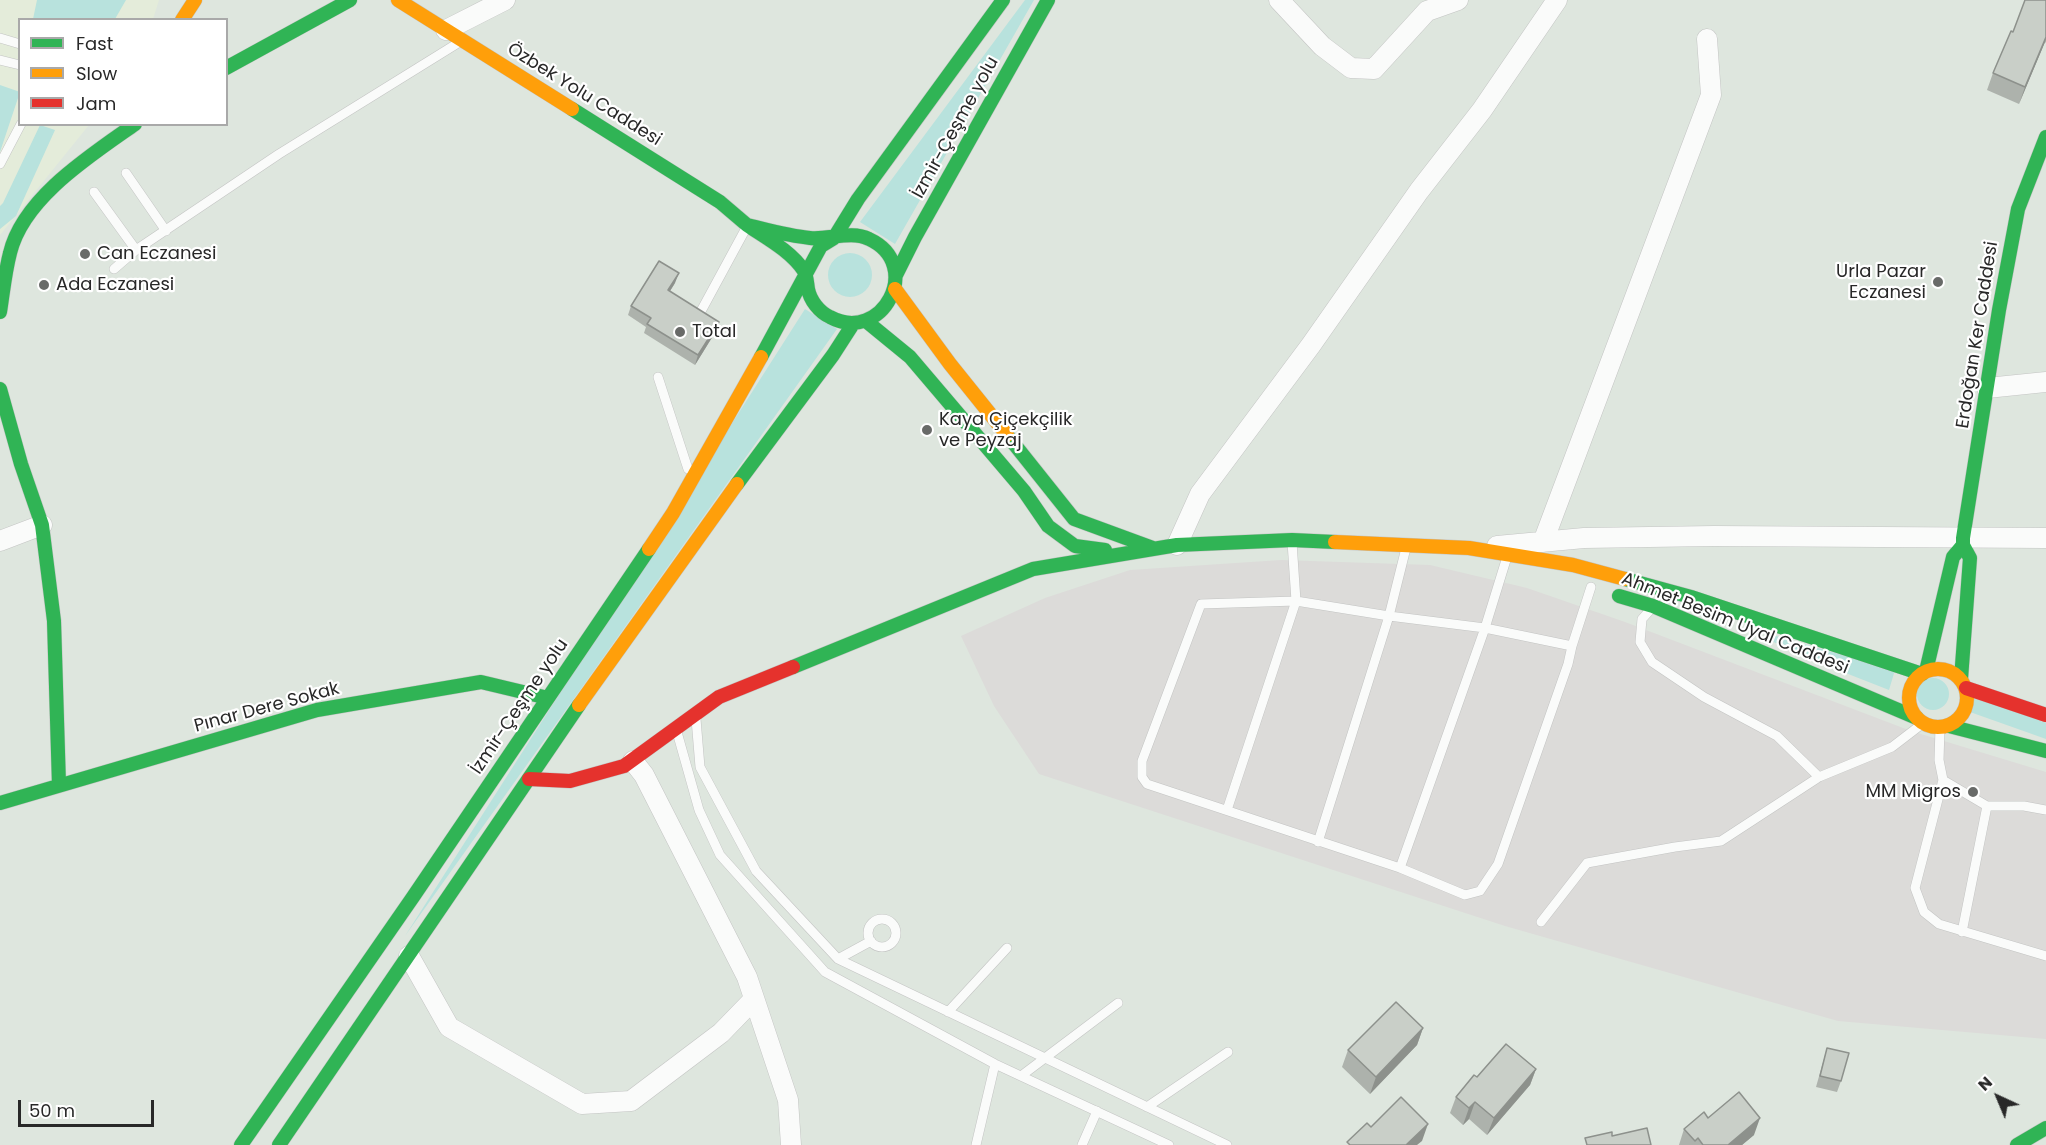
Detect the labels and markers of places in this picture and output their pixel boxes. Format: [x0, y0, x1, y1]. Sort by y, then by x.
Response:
place label: Can Eczanesi [97, 243, 216, 265]
marker: Can Eczanesi [78, 247, 92, 261]
place label: Urla Pazar Eczanesi [1836, 261, 1926, 304]
place label: Ada Eczanesi [56, 274, 174, 296]
marker: Urla Pazar Eczanesi [1931, 275, 1945, 289]
marker: Ada Eczanesi [37, 278, 51, 292]
place label: Total [692, 321, 736, 343]
marker: Total [673, 325, 687, 339]
place label: Kaya Çiçekçilik ve Peyzaj [939, 409, 1072, 452]
marker: Kaya Çiçekçilik ve Peyzaj [920, 423, 934, 437]
place label: MM Migros [1865, 781, 1961, 803]
marker: MM Migros [1966, 785, 1980, 799]

